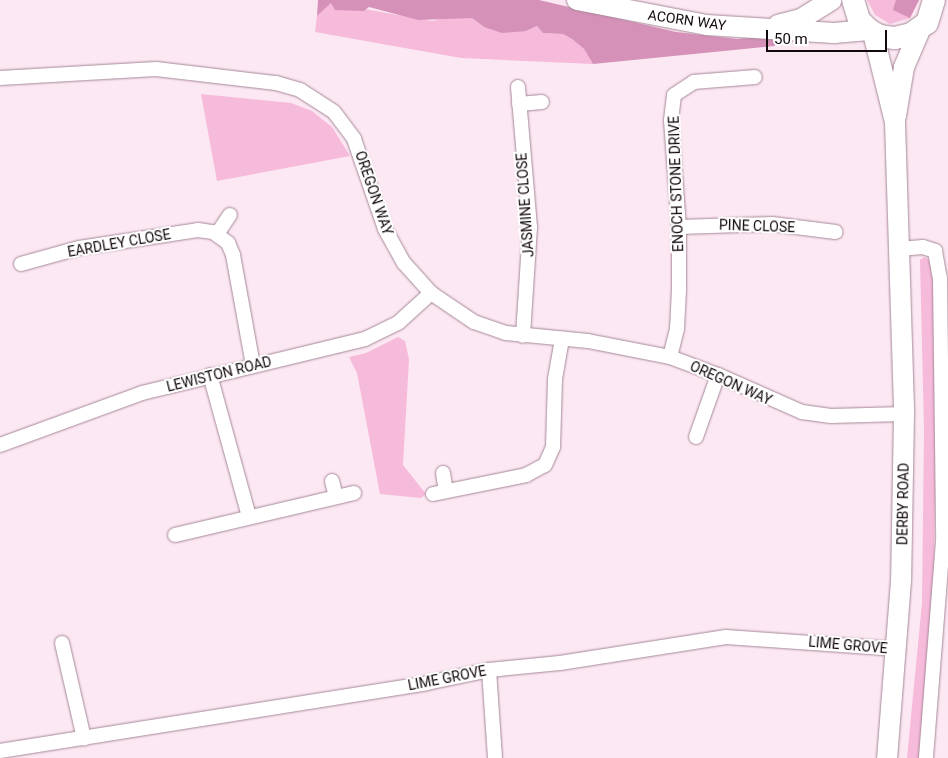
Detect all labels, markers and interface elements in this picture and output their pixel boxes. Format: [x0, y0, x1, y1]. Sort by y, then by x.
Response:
street label: ACORN WAY [647, 6, 727, 34]
scale bar [768, 20, 889, 52]
text: 50 m [774, 30, 808, 48]
street label: ENOCH STONE DRIVE [665, 116, 687, 252]
street label: OREGON WAY [352, 149, 396, 237]
street label: JASMINE CLOSE [513, 152, 537, 258]
street label: PINE CLOSE [719, 216, 795, 236]
street label: EARDLEY CLOSE [66, 226, 172, 260]
street label: LEWISTON ROAD [165, 353, 273, 395]
street label: OREGON WAY [687, 357, 775, 409]
street label: DERBY ROAD [894, 463, 912, 545]
street label: LIME GROVE [808, 633, 888, 657]
street label: LIME GROVE [406, 662, 488, 694]

